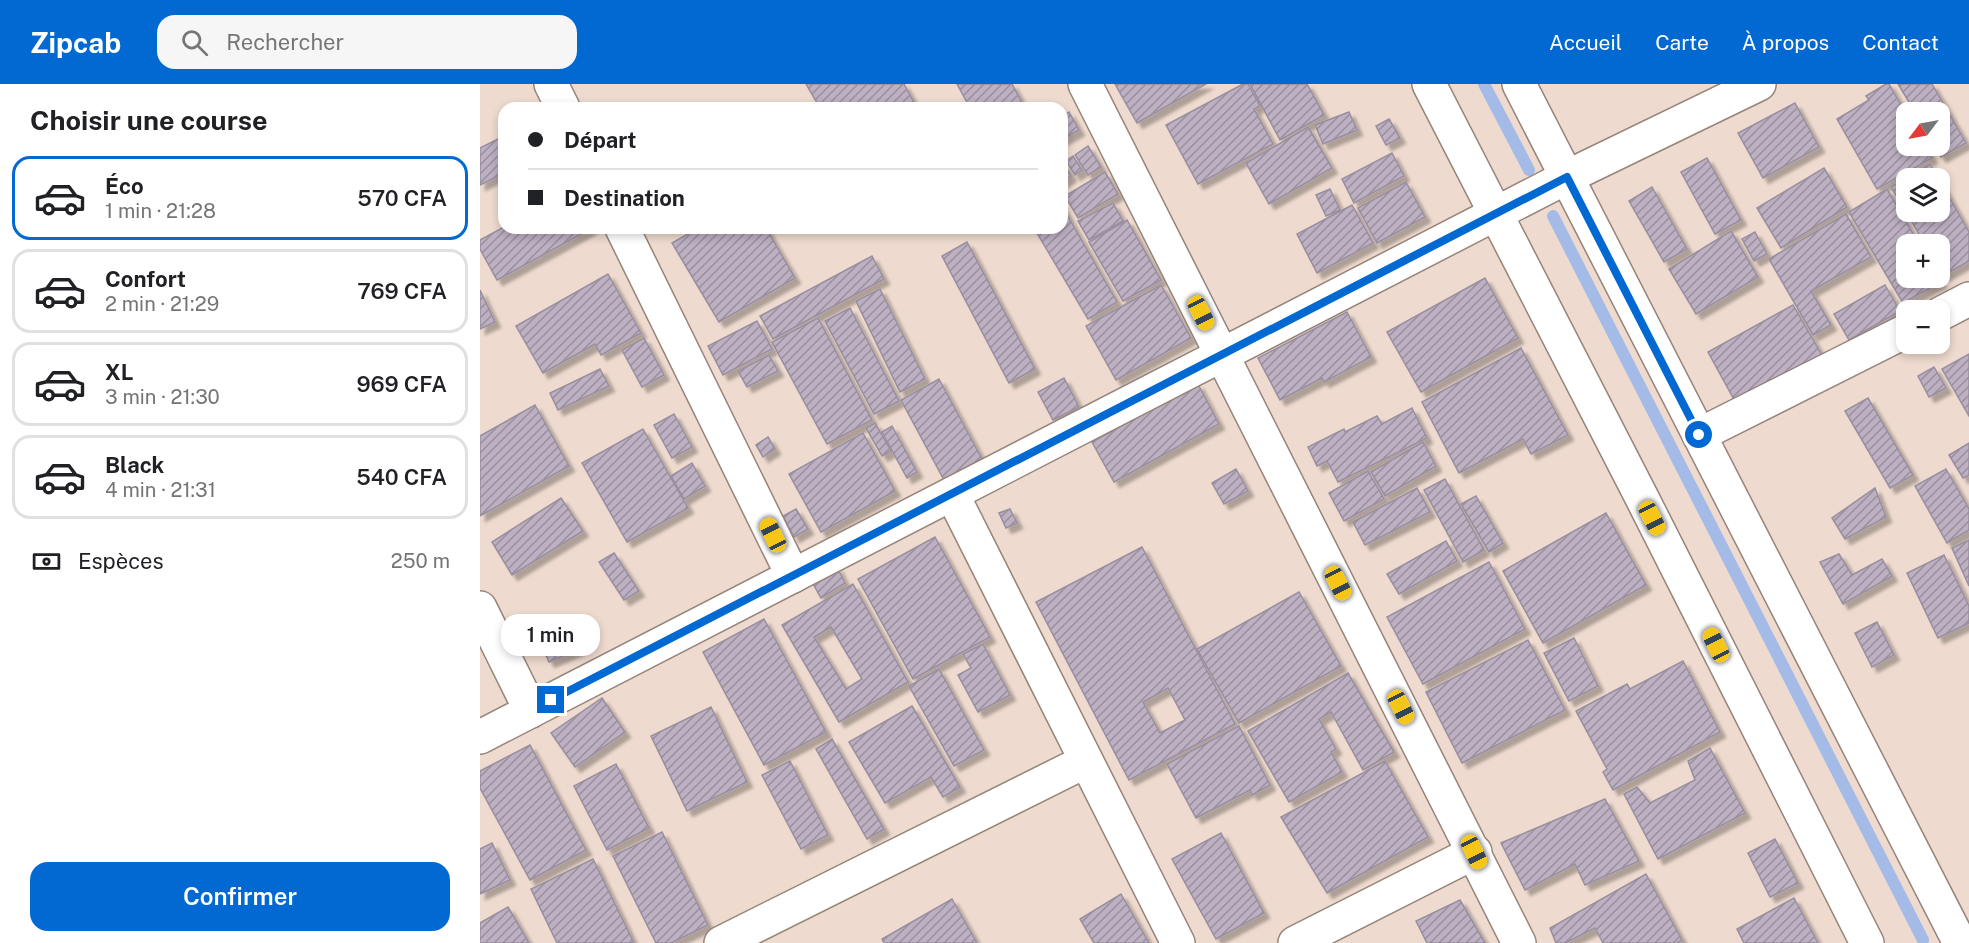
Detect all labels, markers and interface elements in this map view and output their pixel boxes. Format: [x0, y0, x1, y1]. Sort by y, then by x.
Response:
search box [157, 15, 577, 69]
text: Zipcab [30, 26, 121, 59]
icon: search [178, 26, 211, 59]
text: Rechercher [226, 29, 344, 55]
text: Accueil [1549, 30, 1622, 55]
text: Carte [1655, 30, 1709, 55]
text: À propos [1742, 30, 1829, 55]
text: Contact [1862, 30, 1939, 55]
north arrow [1896, 102, 1950, 156]
map controls [1896, 102, 1950, 354]
text: Choisir une course [30, 104, 268, 136]
text: Départ [564, 127, 636, 153]
button: layers [1896, 168, 1950, 222]
icon: car [33, 171, 87, 225]
text: Éco [105, 173, 144, 199]
text: 570 CFA [357, 185, 447, 211]
text: Destination [564, 185, 685, 211]
text: 1 min · 21:28 [105, 199, 216, 223]
button: + [1896, 234, 1950, 288]
icon: car [33, 264, 87, 318]
text: Confort [105, 266, 186, 292]
text: 769 CFA [357, 278, 447, 304]
text: 2 min · 21:29 [105, 292, 219, 316]
car [1185, 293, 1217, 333]
button: − [1896, 300, 1950, 354]
icon: car [33, 357, 87, 411]
text: XL [105, 359, 133, 385]
text: 969 CFA [356, 371, 447, 397]
text: 3 min · 21:30 [105, 385, 220, 409]
route start [1685, 421, 1712, 448]
icon: car [33, 450, 87, 504]
text: Black [105, 452, 164, 478]
text: 540 CFA [356, 464, 447, 490]
text: 4 min · 21:31 [105, 478, 216, 502]
car [1636, 498, 1668, 538]
car [757, 515, 789, 555]
icon: cash [30, 545, 63, 578]
text: Espèces [78, 548, 164, 574]
text: 250 m [391, 549, 450, 573]
car [1322, 563, 1354, 603]
callout: 1 min [502, 613, 601, 655]
text: 1 min [527, 623, 574, 647]
car [1700, 625, 1732, 665]
route end [537, 686, 564, 713]
car [1385, 687, 1417, 727]
car [1458, 832, 1490, 872]
button: Confirmer [30, 862, 450, 931]

